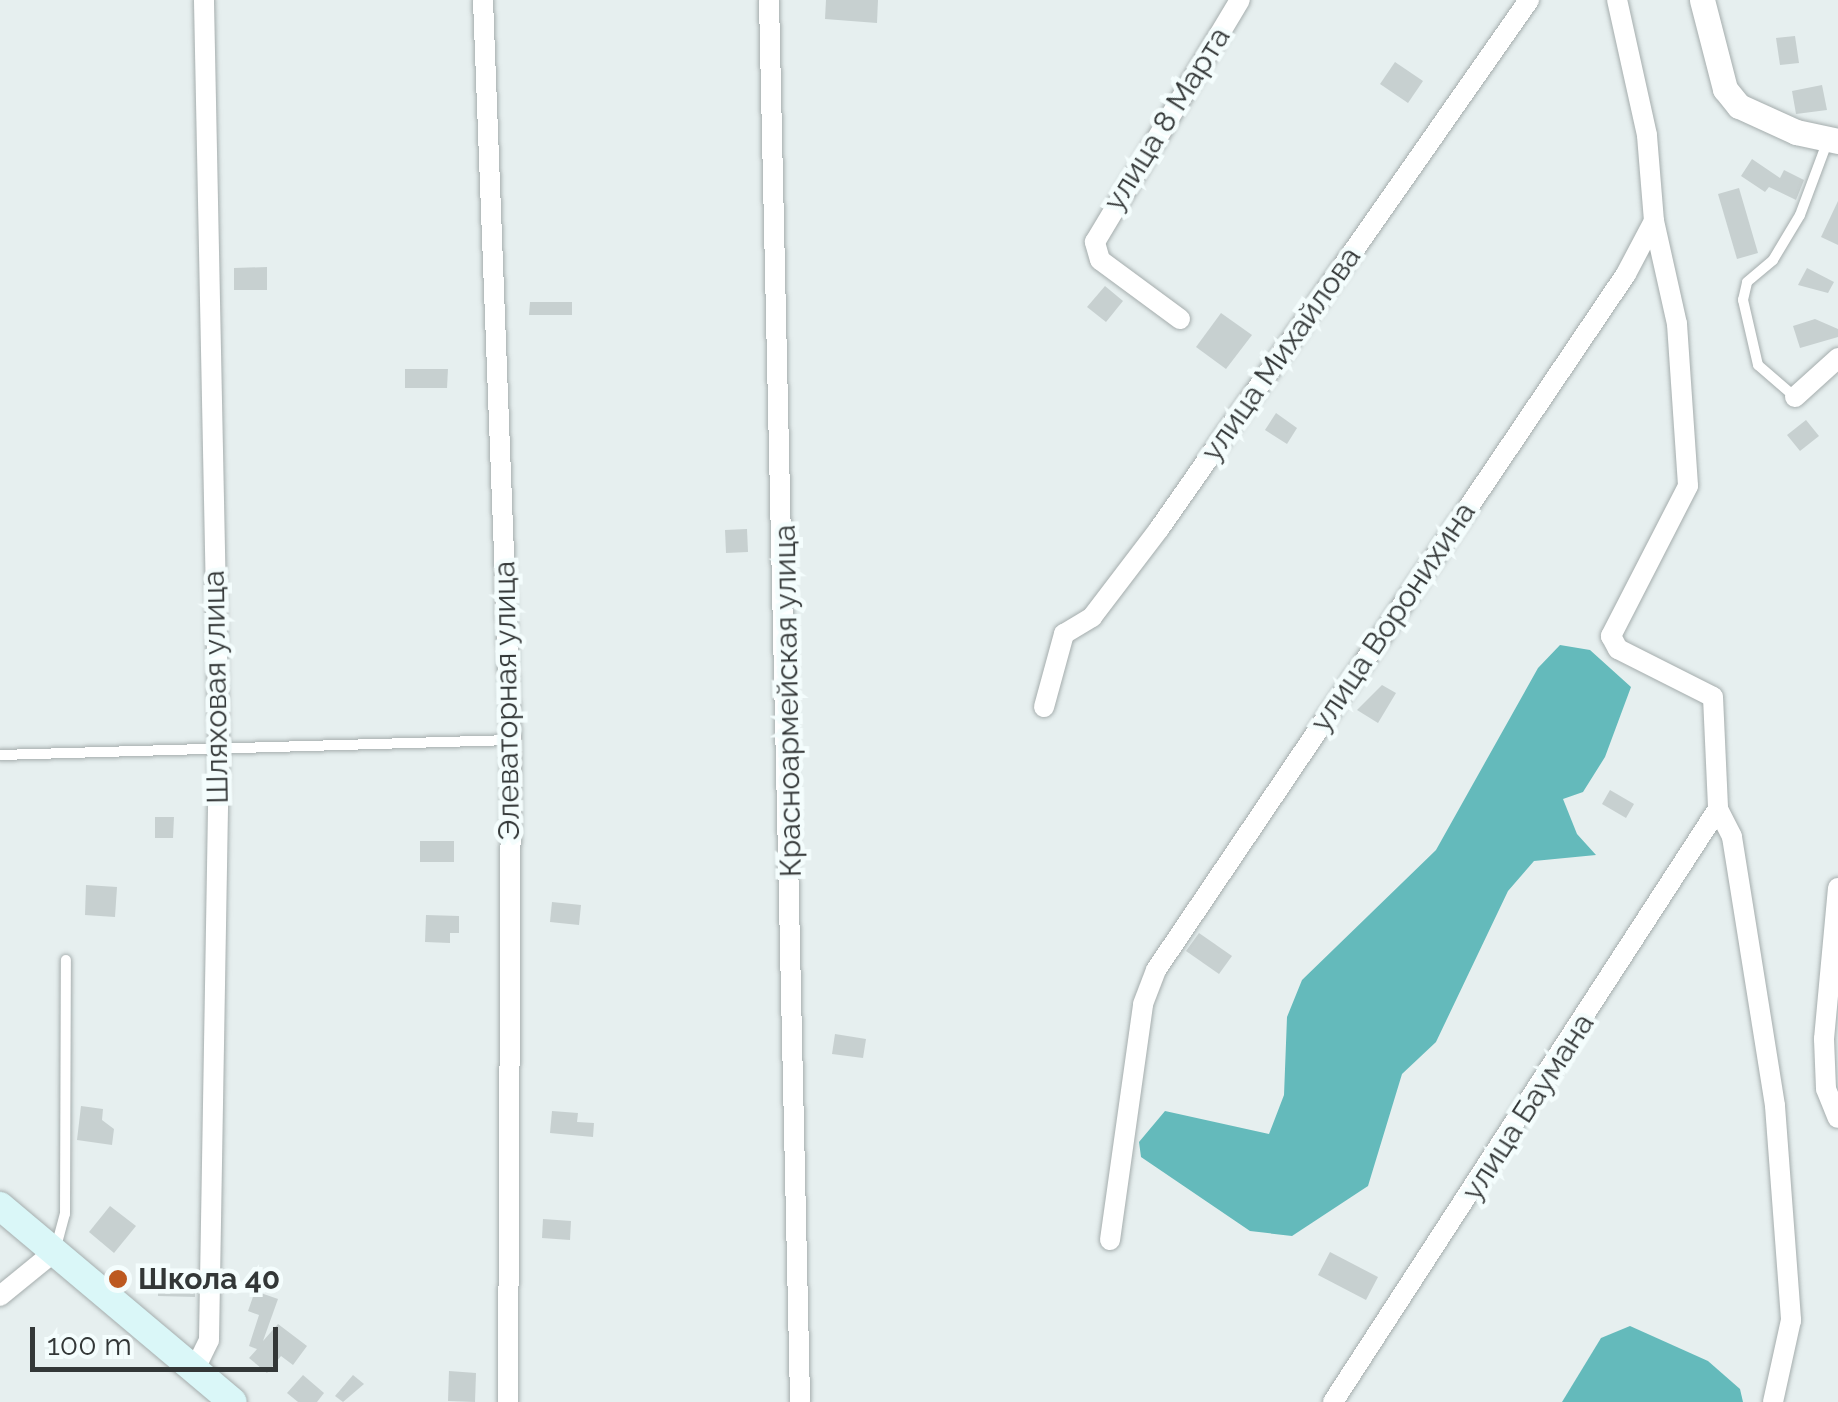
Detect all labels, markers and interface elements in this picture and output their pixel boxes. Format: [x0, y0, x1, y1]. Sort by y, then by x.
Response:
street label: улица 8 Марта [1096, 21, 1238, 217]
street label: улица Михайлова [1194, 240, 1368, 468]
street label: улица Воронихина [1303, 496, 1483, 738]
street label: Красноармейская улица [767, 524, 809, 878]
street label: Элеваторная улица [487, 560, 527, 842]
street label: Шляховая улица [196, 569, 236, 805]
street label: улица Баумана [1454, 1007, 1602, 1207]
place label: Школа 40 [138, 1261, 280, 1297]
marker: Школа 40 [107, 1268, 129, 1290]
scale bar [35, 1307, 282, 1369]
text: 100 m [47, 1327, 132, 1362]

